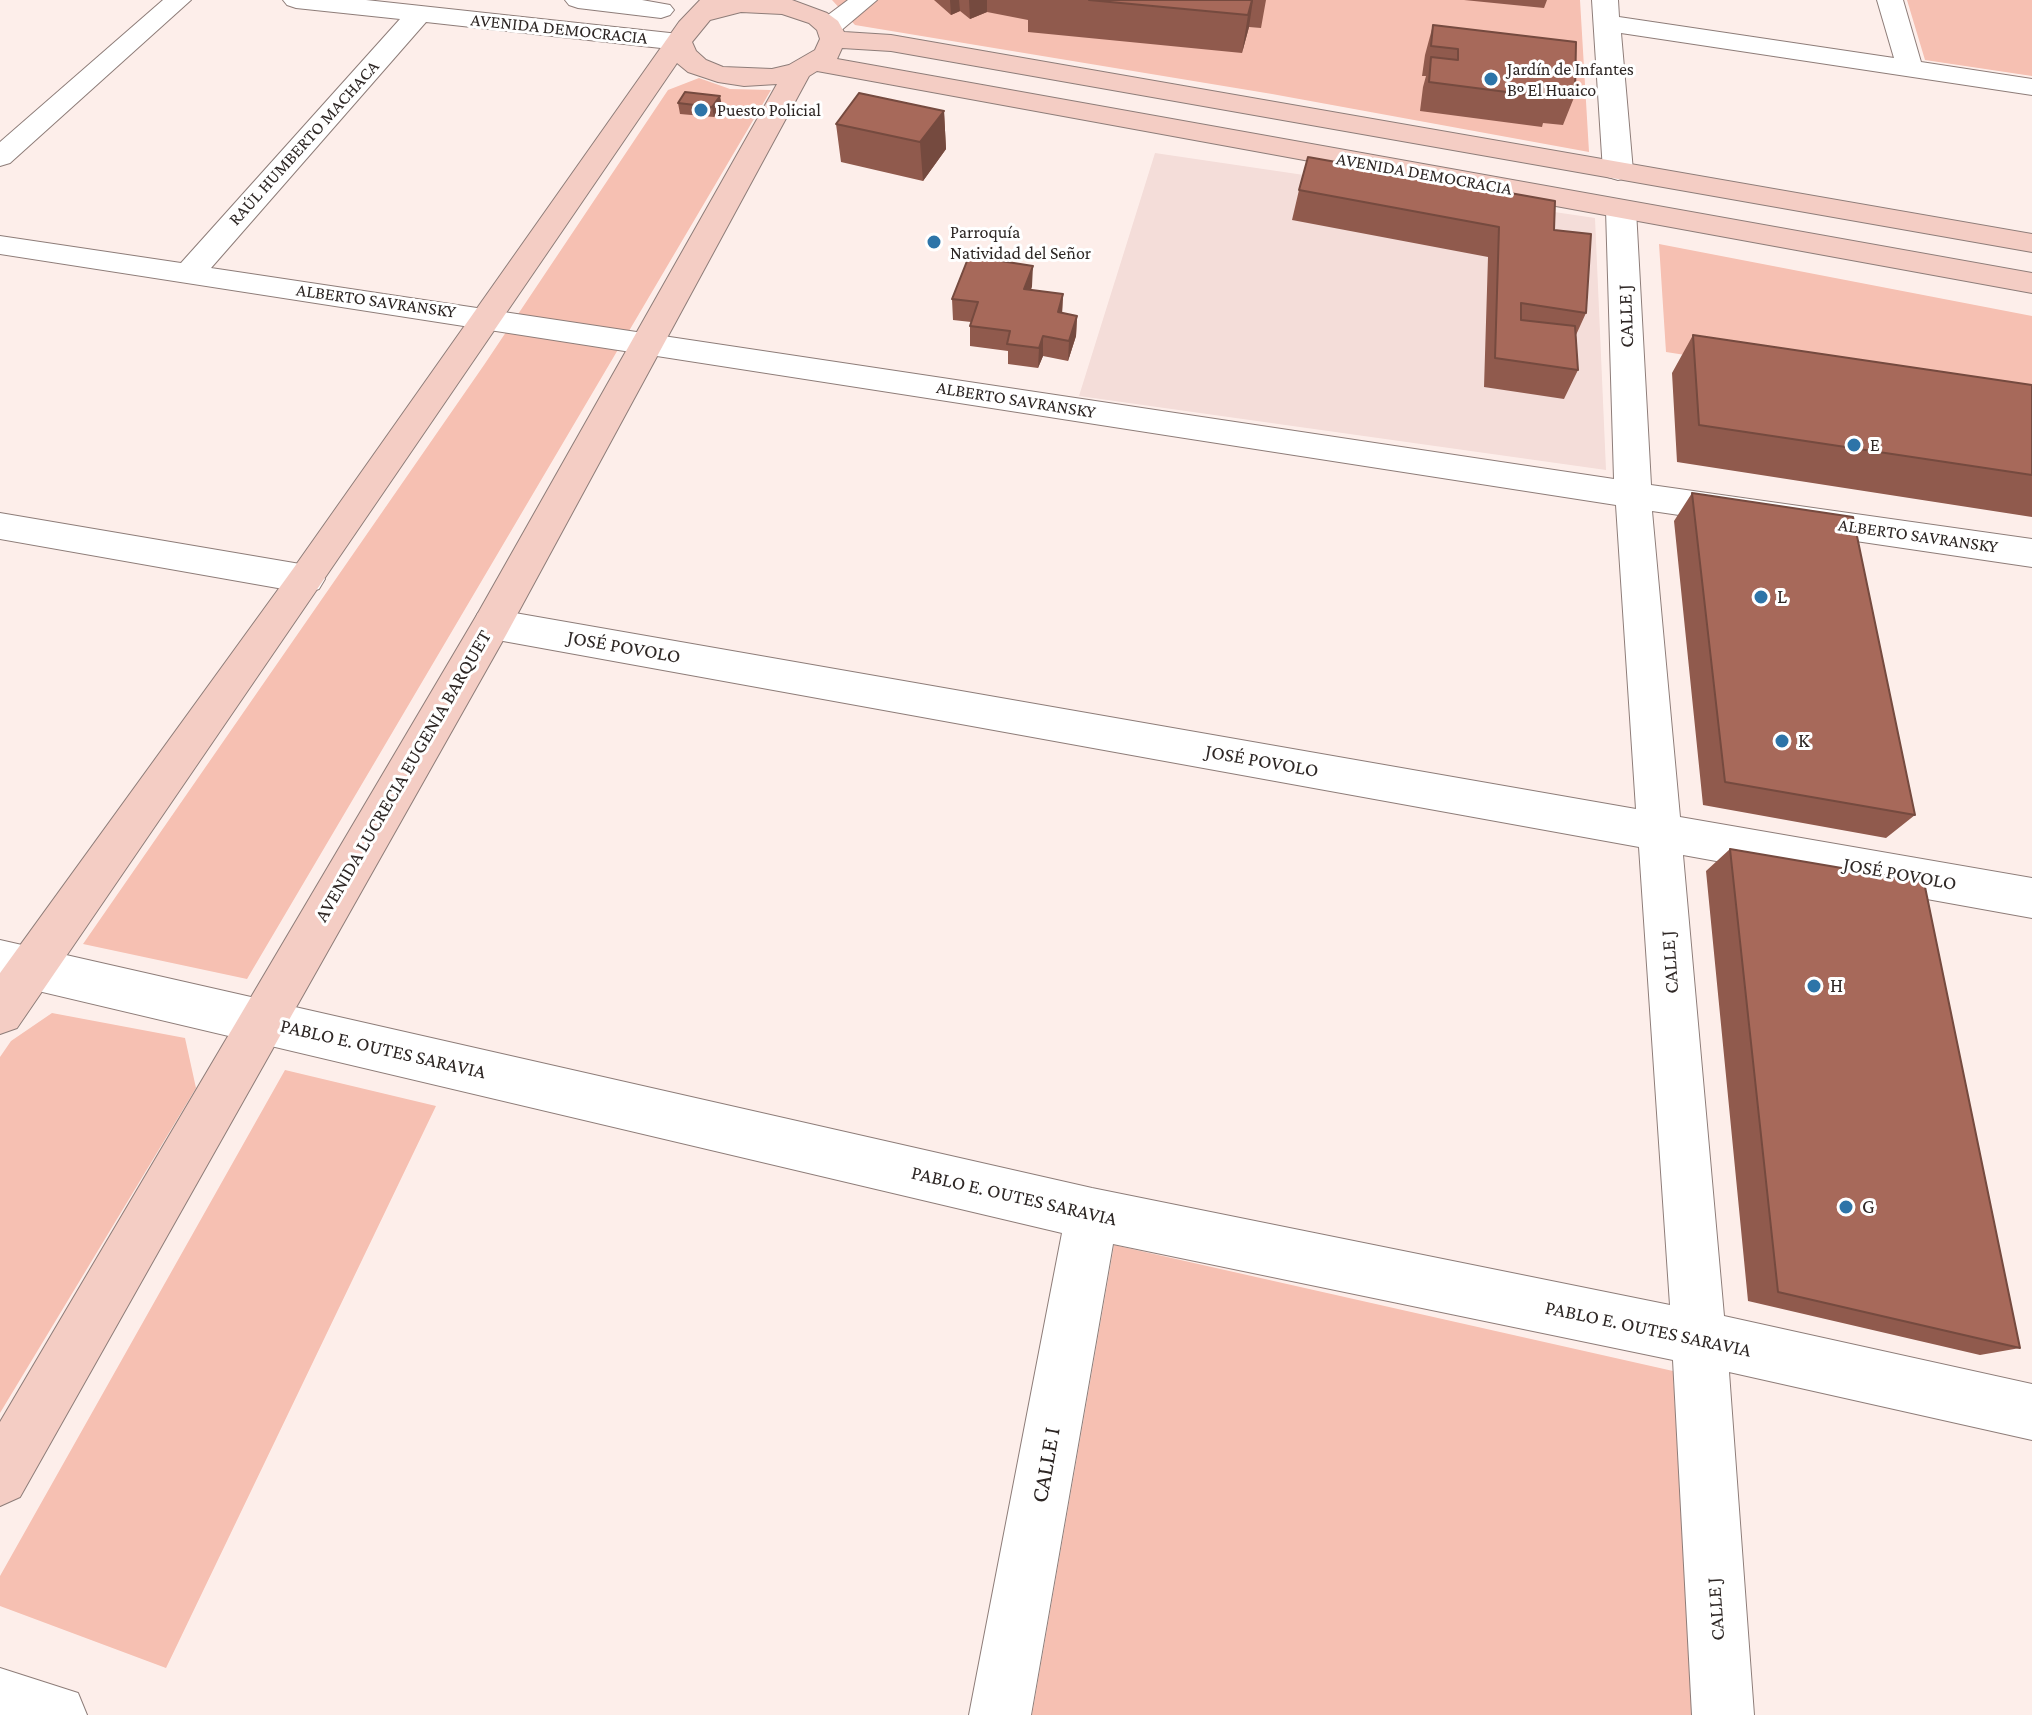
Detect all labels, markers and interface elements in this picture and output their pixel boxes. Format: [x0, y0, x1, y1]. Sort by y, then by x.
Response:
street label: AVENIDA DEMOCRACIA [469, 9, 649, 49]
street label: RAÚL HUMBERTO MACHACA [224, 56, 384, 230]
place label: Jardín de Infantes Bº El Huaico [1507, 58, 1634, 100]
marker: Jardín de Infantes Bº El Huaico [1482, 70, 1500, 88]
place label: Puesto Policial [717, 99, 821, 121]
marker: Puesto Policial [692, 101, 710, 119]
street label: AVENIDA DEMOCRACIA [1334, 148, 1514, 200]
place label: Parroquía Natividad del Señor [950, 221, 1091, 264]
marker: Parroquía Natividad del Señor [925, 233, 943, 251]
street label: ALBERTO SAVRANSKY [295, 279, 457, 323]
street label: CALLE J [1613, 284, 1639, 348]
street label: ALBERTO SAVRANSKY [935, 377, 1097, 423]
place label: E [1870, 434, 1880, 456]
marker: E [1845, 436, 1863, 454]
street label: ALBERTO SAVRANSKY [1837, 514, 1999, 558]
place label: L [1777, 585, 1787, 609]
marker: L [1752, 588, 1770, 606]
street label: JOSÉ POVOLO [566, 625, 682, 669]
street label: AVENIDA LUCRECIA EUGENIA BARQUET [309, 626, 497, 926]
place label: K [1798, 729, 1809, 753]
marker: K [1773, 732, 1791, 750]
street label: JOSÉ POVOLO [1204, 739, 1320, 783]
street label: JOSÉ POVOLO [1842, 852, 1958, 896]
street label: CALLE J [1656, 929, 1684, 995]
place label: H [1830, 974, 1843, 998]
marker: H [1805, 977, 1823, 995]
street label: PABLO E. OUTES SARAVIA [278, 1014, 488, 1084]
street label: PABLO E. OUTES SARAVIA [909, 1161, 1119, 1231]
place label: G [1862, 1195, 1875, 1219]
marker: G [1837, 1198, 1855, 1216]
street label: PABLO E. OUTES SARAVIA [1543, 1295, 1753, 1363]
street label: CALLE I [1025, 1425, 1067, 1505]
street label: CALLE J [1702, 1576, 1730, 1642]

